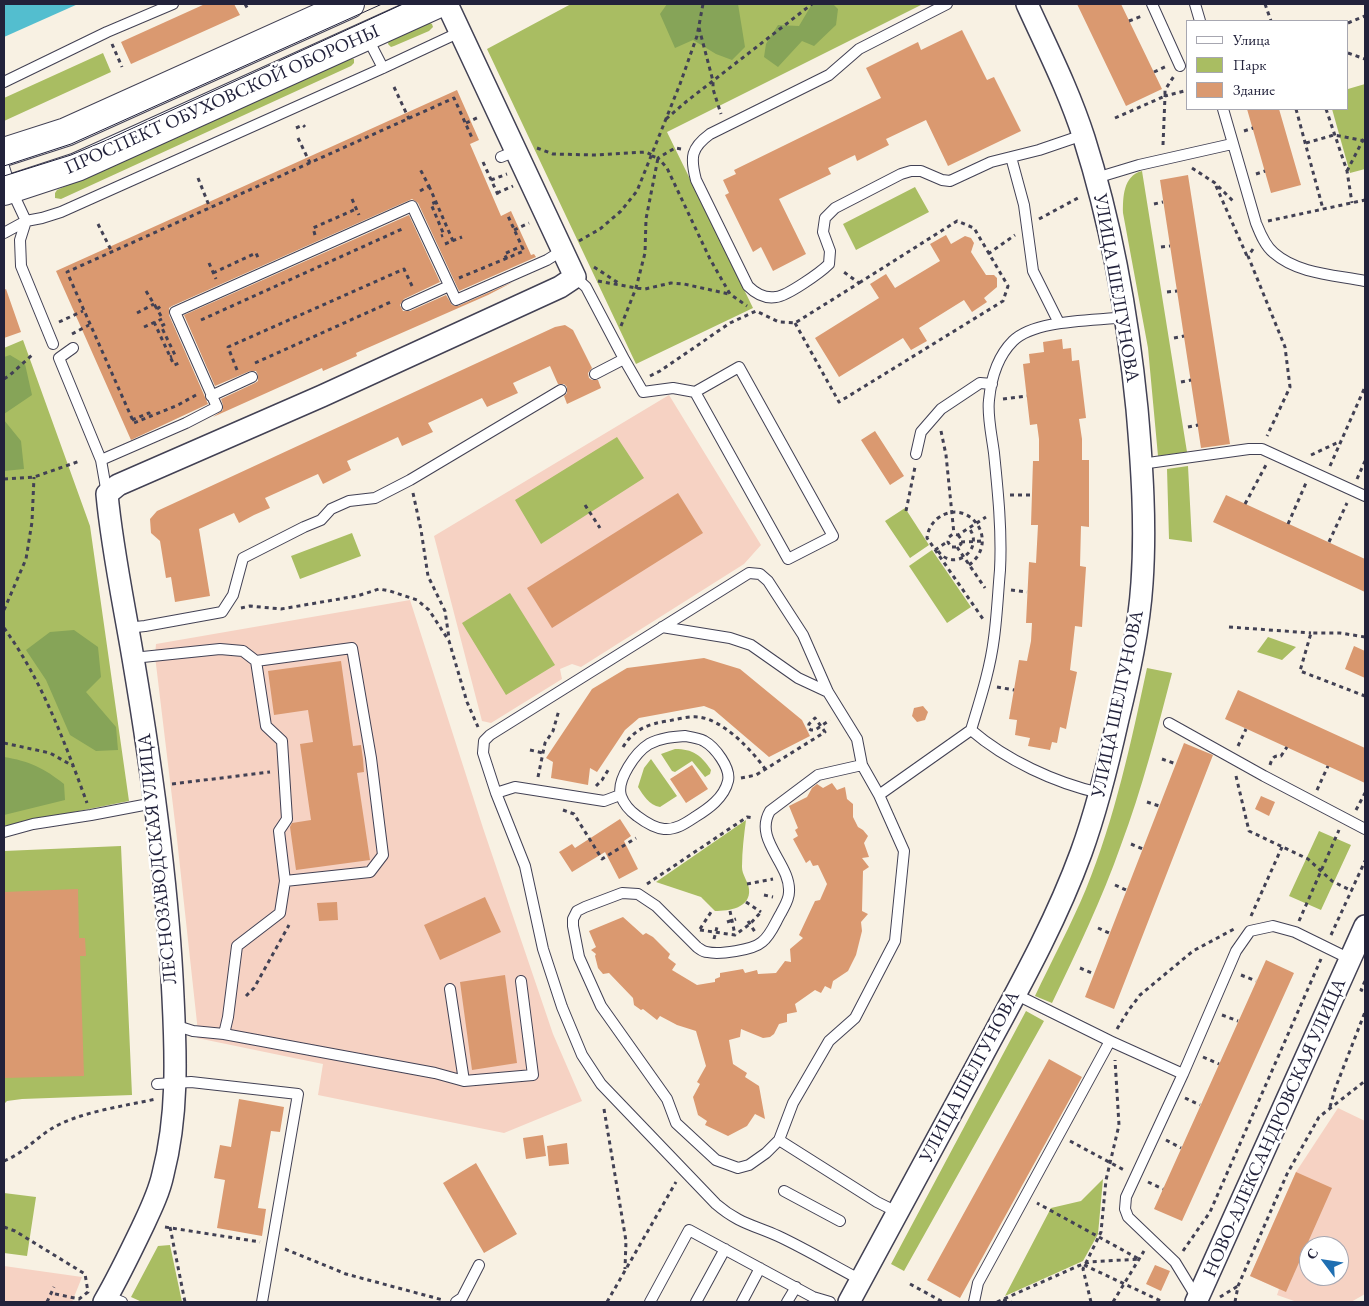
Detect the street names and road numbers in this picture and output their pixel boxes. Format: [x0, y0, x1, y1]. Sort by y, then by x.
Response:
street label: ПРОСПЕКТ ОБУХОВСКОЙ ОБОРОНЫ [61, 20, 383, 180]
street label: УЛИЦА ШЕЛГУНОВА [1088, 192, 1144, 384]
street label: УЛИЦА ШЕЛГУНОВА [1087, 608, 1149, 800]
street label: ЛЕСНОЗАВОДСКАЯ УЛИЦА [133, 732, 183, 986]
street label: НОВО-АЛЕКСАНДРОВСКАЯ УЛИЦА [1199, 975, 1351, 1281]
street label: УЛИЦА ШЕЛГУНОВА [915, 987, 1025, 1167]

